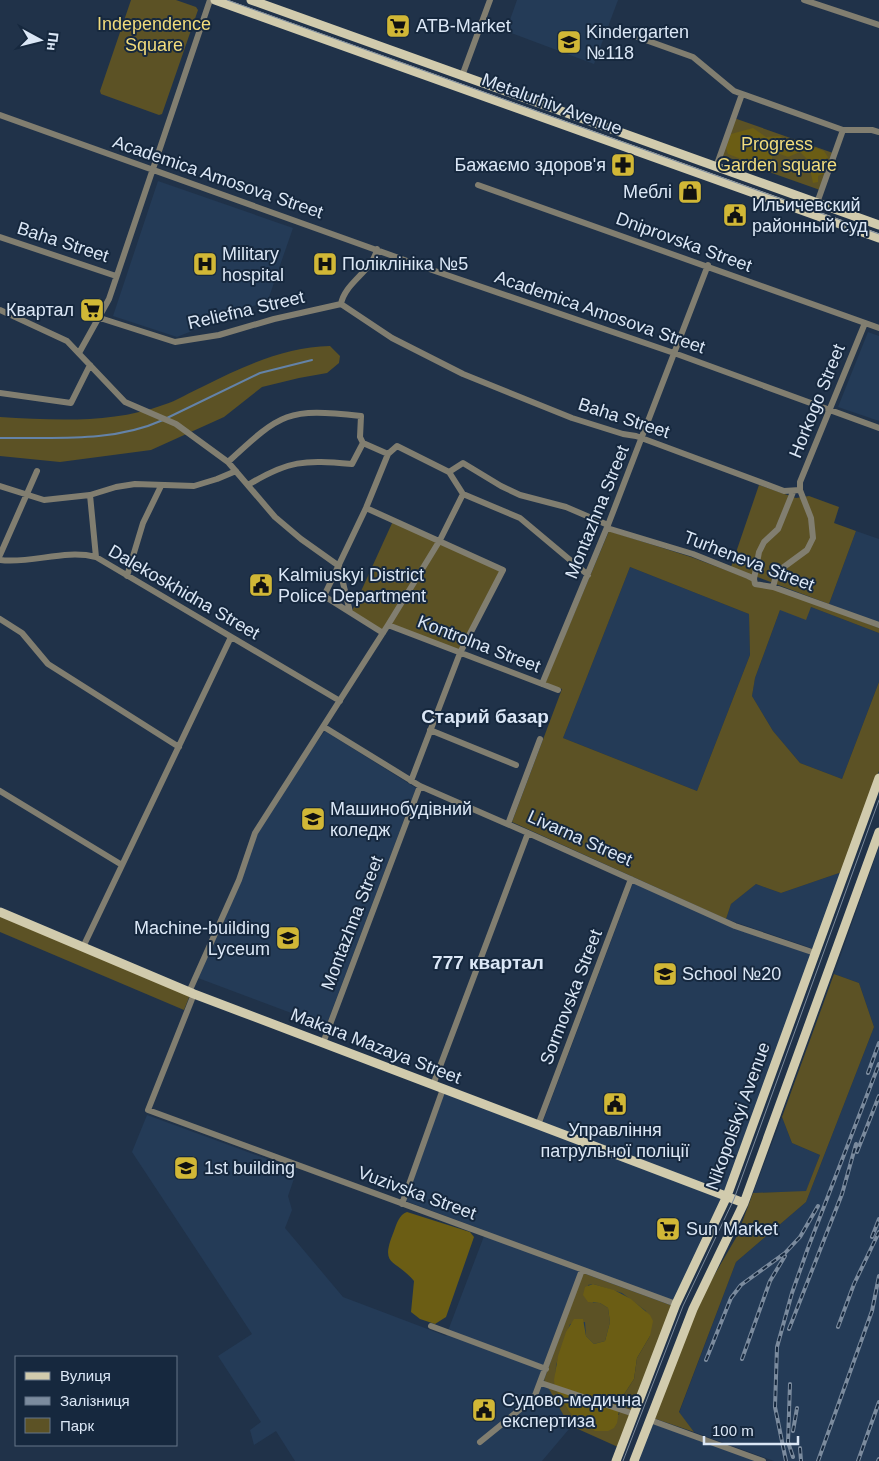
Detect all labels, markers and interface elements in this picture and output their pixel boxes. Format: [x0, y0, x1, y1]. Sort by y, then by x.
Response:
supermarket icon: ATB-Market [385, 13, 411, 39]
park label: Independence Square [97, 14, 211, 55]
north arrow [15, 15, 65, 65]
place label: ATB-Market [416, 16, 511, 36]
place label: Kindergarten №118 [586, 22, 689, 63]
school or university icon: Kindergarten №118 [556, 29, 582, 55]
text: Пн [44, 31, 62, 52]
street label: Metalurhiv Avenue [479, 69, 625, 139]
street label: Academica Amosova Street [110, 132, 326, 222]
park label: Progress Garden square [717, 134, 837, 175]
pharmacy icon: Бажаємо здоров'я [610, 152, 636, 178]
place label: Бажаємо здоров'я [454, 155, 606, 175]
shop icon: Меблі [677, 179, 703, 205]
place label: Меблі [623, 182, 672, 202]
place label: Ильичевский районный суд [752, 195, 868, 236]
public building icon: Ильичевский районный суд [722, 202, 748, 228]
street label: Dniprovska Street [613, 208, 755, 276]
street label: Baha Street [15, 218, 111, 266]
place label: Military hospital [222, 244, 284, 285]
hospital icon: Military hospital [192, 251, 218, 277]
hospital icon: Поліклініка №5 [312, 251, 338, 277]
place label: Поліклініка №5 [342, 254, 468, 274]
street label: Academica Amosova Street [492, 267, 708, 357]
street label: Reliefna Street [186, 287, 306, 333]
supermarket icon: Квартал [79, 297, 105, 323]
place label: Квартал [6, 300, 74, 320]
street label: Horkogo Street [785, 341, 849, 461]
street label: Baha Street [576, 394, 672, 442]
street label: Montazhna Street [561, 442, 633, 582]
street label: Turheneva Street [681, 527, 817, 595]
street label: Dalekoskhidna Street [105, 541, 263, 643]
place label: Kalmiuskyi District Police Department [278, 565, 426, 606]
public building icon: Kalmiuskyi District Police Department [248, 572, 274, 598]
street label: Kontrolna Street [415, 611, 543, 677]
district label: Старий базар [421, 706, 549, 727]
place label: Машинобудівний коледж [330, 799, 472, 840]
school or university icon: Машинобудівний коледж [300, 806, 326, 832]
street label: Livarna Street [525, 806, 635, 870]
street label: Montazhna Street [317, 853, 387, 993]
place label: Machine-building Lyceum [134, 918, 270, 959]
school or university icon: Machine-building Lyceum [275, 925, 301, 951]
street label: Sormovska Street [536, 927, 606, 1067]
district label: 777 квартал [432, 952, 544, 973]
school or university icon: School №20 [652, 961, 678, 987]
place label: School №20 [682, 964, 781, 984]
street label: Makara Mazaya Street [288, 1004, 464, 1088]
street label: Nikopolskyi Avenue [702, 1039, 774, 1193]
public building icon: Управління патрульної поліції [602, 1091, 628, 1117]
place label: Управління патрульної поліції [540, 1120, 690, 1161]
school or university icon: 1st building [173, 1155, 199, 1181]
place label: 1st building [204, 1158, 295, 1178]
street label: Vuzivska Street [355, 1162, 479, 1224]
supermarket icon: Sun Market [655, 1216, 681, 1242]
place label: Sun Market [686, 1219, 778, 1239]
legend [15, 1356, 178, 1446]
text: Вулиця [60, 1367, 111, 1384]
place label: Судово-медична експертиза [502, 1390, 642, 1431]
text: Залізниця [60, 1392, 130, 1409]
public building icon: Судово-медична експертиза [471, 1397, 497, 1423]
scale bar [704, 1414, 798, 1446]
text: Парк [60, 1417, 94, 1434]
text: 100 m [712, 1422, 754, 1439]

